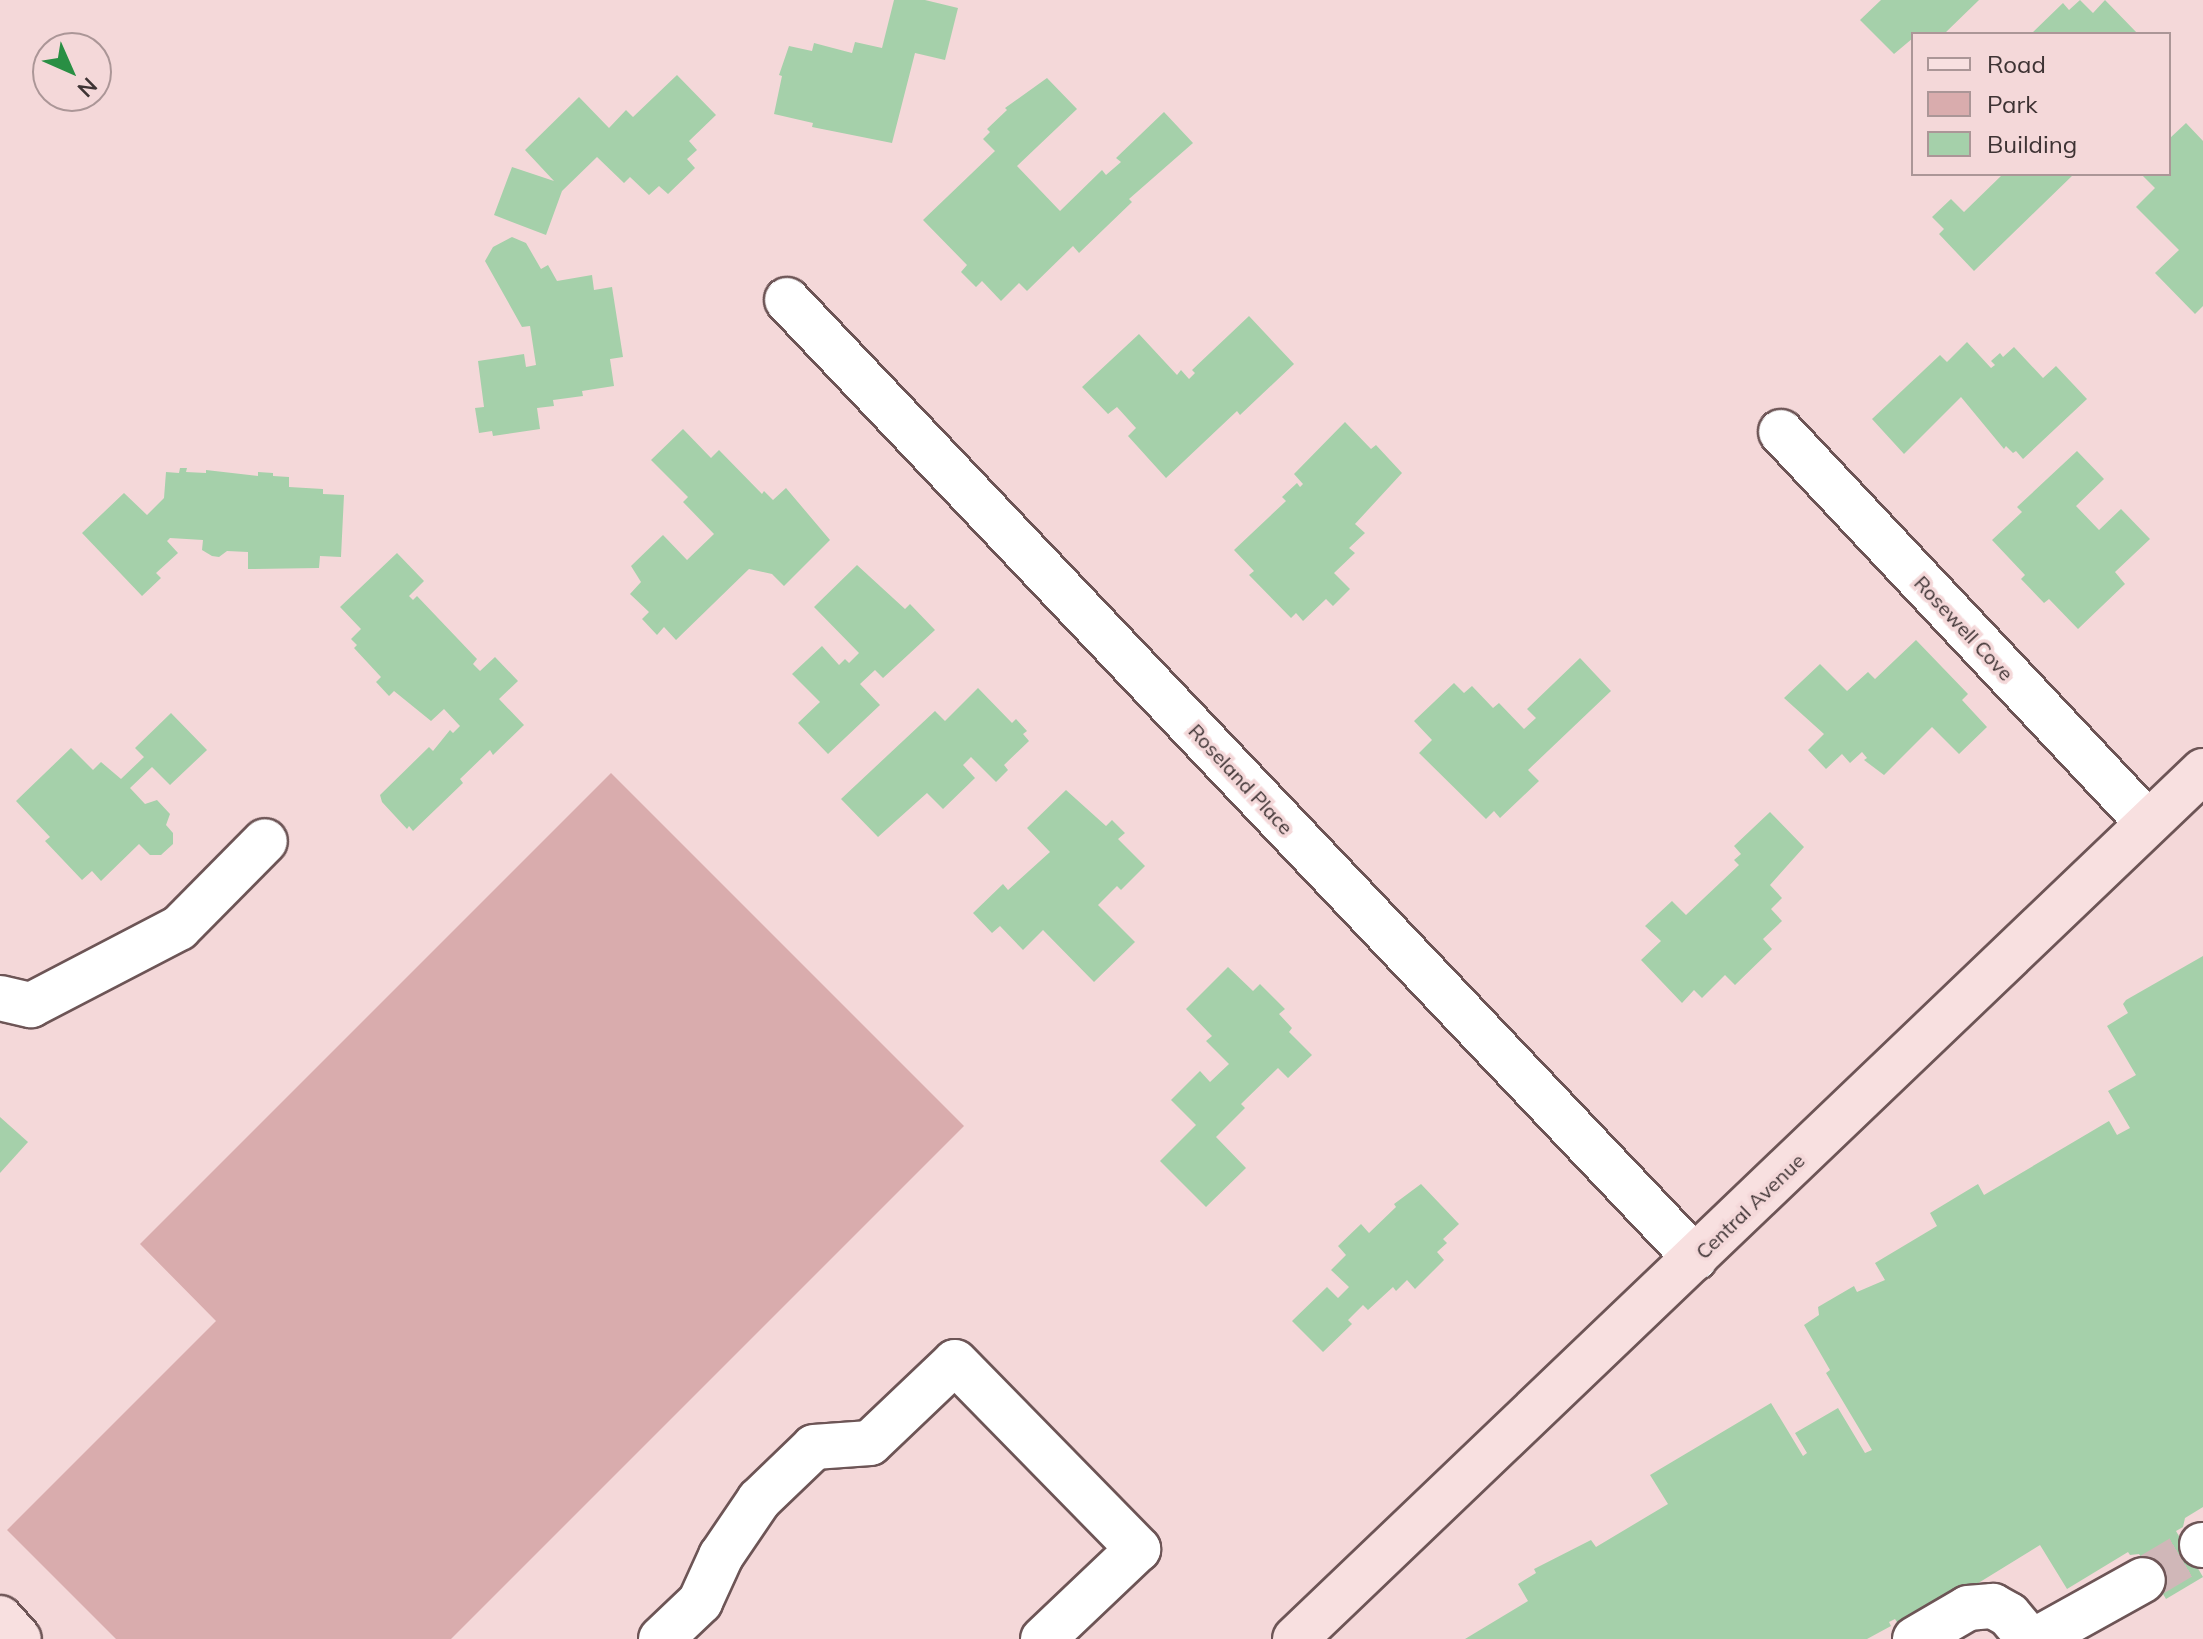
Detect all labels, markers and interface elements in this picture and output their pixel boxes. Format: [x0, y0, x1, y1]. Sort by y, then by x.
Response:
north arrow [32, 32, 112, 112]
legend [1911, 32, 2171, 176]
text: Road [1987, 49, 2046, 79]
text: N [72, 72, 103, 103]
text: Park [1987, 89, 2038, 119]
text: Building [1987, 129, 2077, 159]
street label: Rosewell Cove [1909, 571, 2019, 685]
street label: Roseland Place [1184, 719, 1298, 839]
street label: Central Avenue [1691, 1148, 1809, 1264]

